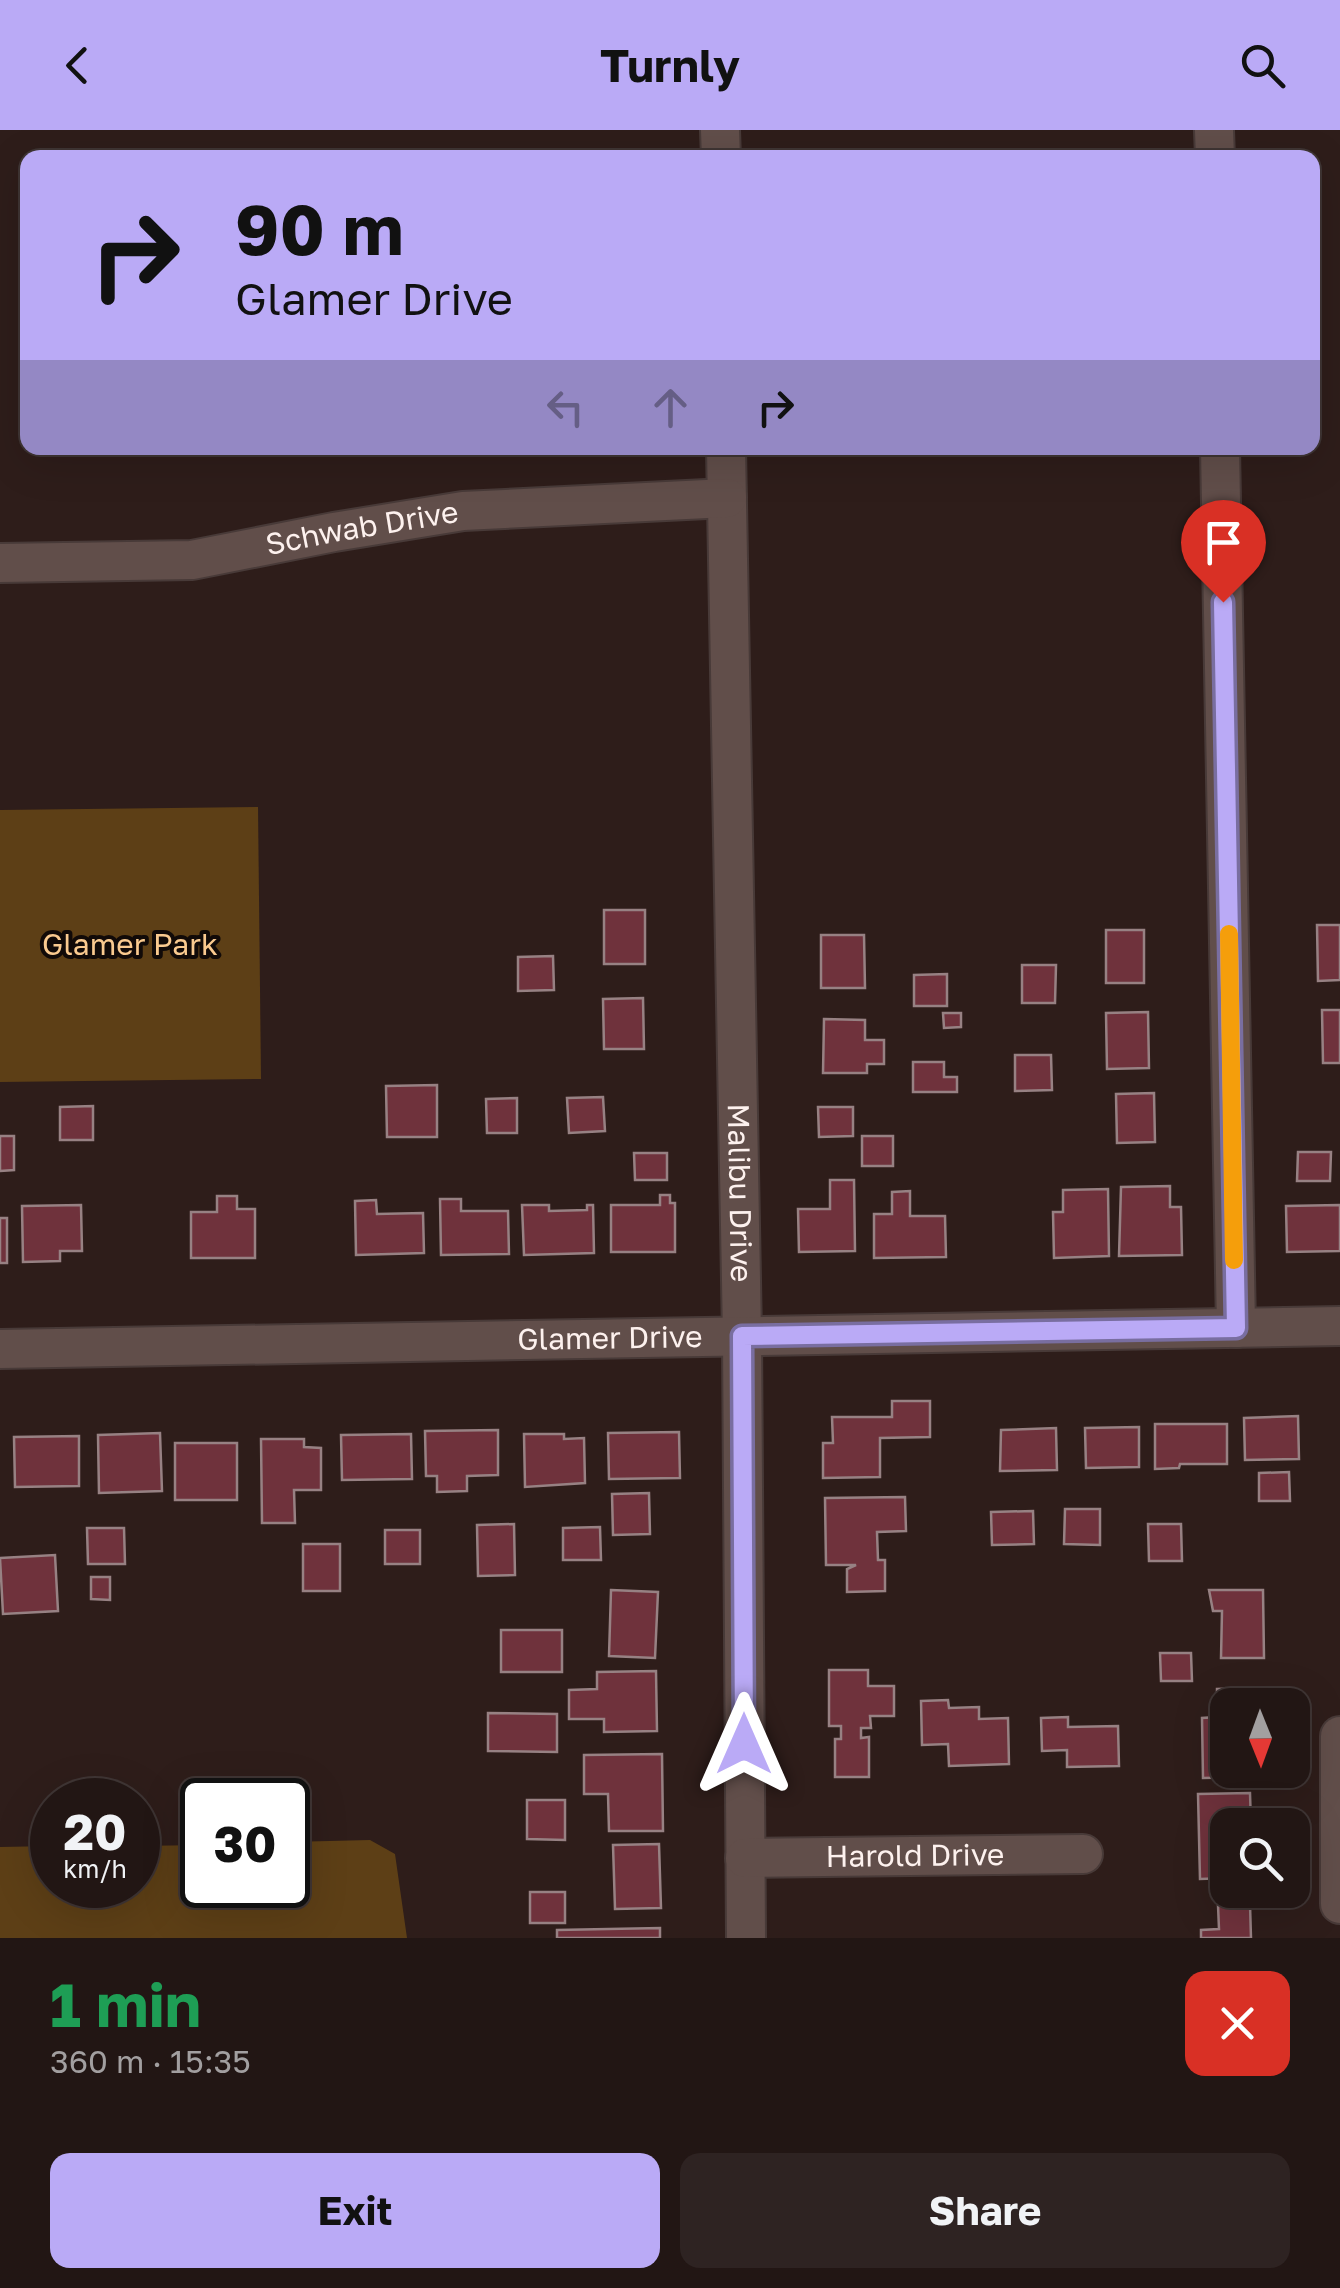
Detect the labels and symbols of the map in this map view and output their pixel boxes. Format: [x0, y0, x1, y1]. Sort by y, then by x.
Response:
street label: Schwab Drive [263, 493, 461, 562]
pin [1181, 500, 1266, 603]
park label: Glamer Park [42, 926, 218, 962]
street label: Malibu Drive [721, 1103, 760, 1283]
street label: Glamer Drive [517, 1318, 703, 1357]
north arrow [1210, 1688, 1310, 1788]
position arrow [692, 1692, 796, 1796]
speed limit sign: 30 [180, 1778, 310, 1908]
street label: Harold Drive [825, 1836, 1005, 1874]

